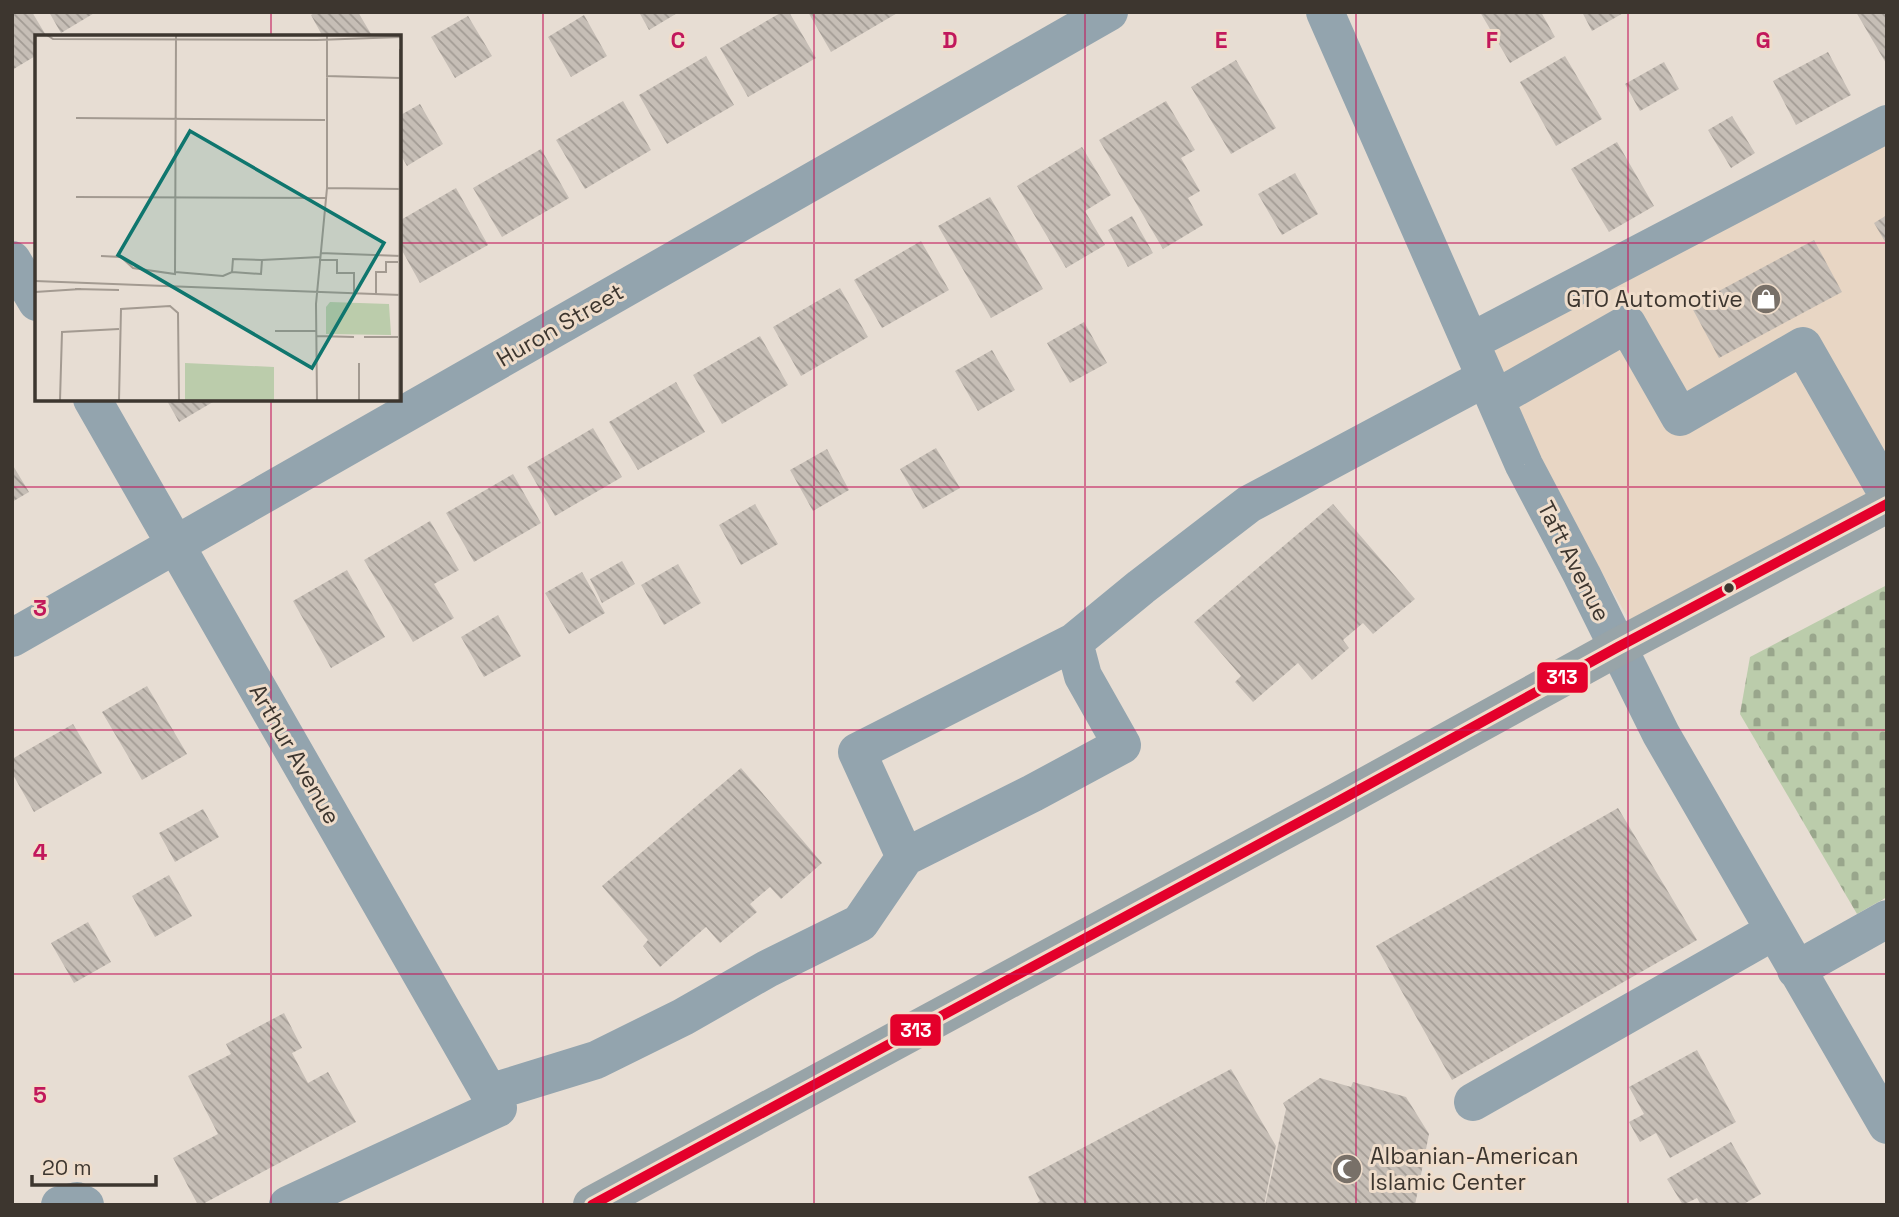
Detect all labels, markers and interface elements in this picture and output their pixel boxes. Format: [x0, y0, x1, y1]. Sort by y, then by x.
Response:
text: C [671, 25, 685, 55]
text: D [942, 25, 958, 55]
text: E [1215, 25, 1227, 55]
text: F [1486, 25, 1498, 55]
text: G [1755, 25, 1771, 55]
inset map [35, 35, 401, 401]
street label: Huron Street [491, 277, 629, 373]
shop icon: GTO Automotive [1749, 282, 1783, 316]
place label: GTO Automotive [1566, 284, 1743, 314]
street label: Taft Avenue [1531, 496, 1617, 626]
unlabelled marker [1722, 581, 1736, 595]
text: 3 [33, 593, 47, 623]
line badge: 313 [1536, 661, 1589, 694]
text: 313 [1546, 665, 1578, 690]
street label: Arthur Avenue [243, 678, 347, 830]
text: 4 [33, 837, 48, 867]
line badge: 313 [889, 1013, 942, 1047]
text: 313 [900, 1018, 932, 1043]
text: 5 [33, 1080, 47, 1110]
place label: Albanian-American Islamic Center [1370, 1141, 1579, 1197]
scale bar [32, 1144, 156, 1188]
mosque icon: Albanian-American Islamic Center [1330, 1152, 1364, 1186]
text: 20 m [42, 1154, 92, 1181]

